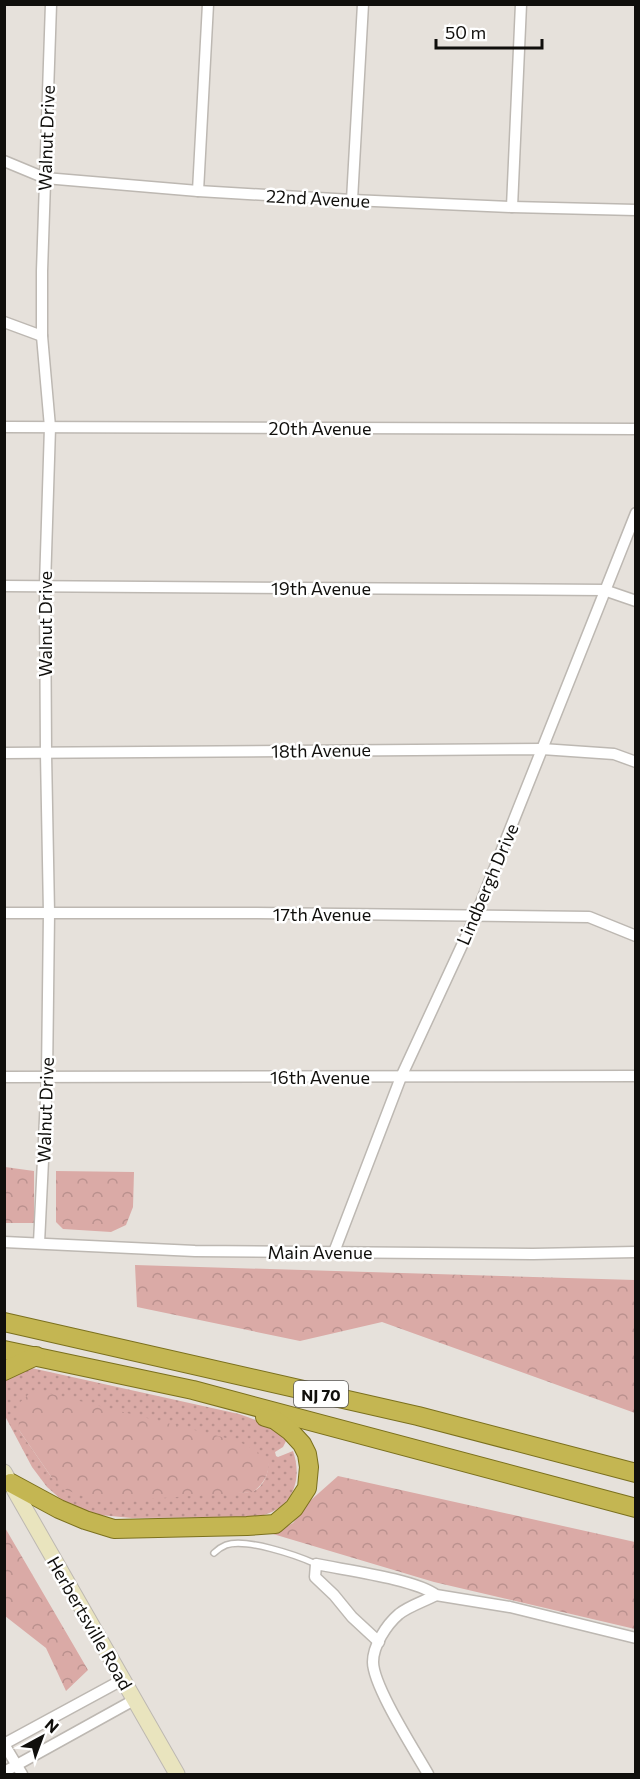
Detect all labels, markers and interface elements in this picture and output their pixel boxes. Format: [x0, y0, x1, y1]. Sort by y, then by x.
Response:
scale bar [436, 12, 542, 50]
text: 50 m [445, 21, 486, 43]
street label: Walnut Drive [33, 85, 59, 191]
street label: 22nd Avenue [265, 184, 371, 212]
street label: 20th Avenue [269, 417, 371, 439]
street label: Walnut Drive [34, 571, 56, 677]
street label: 19th Avenue [271, 577, 371, 599]
street label: 18th Avenue [271, 738, 371, 762]
street label: Lindbergh Drive [451, 820, 523, 948]
street label: 17th Avenue [273, 903, 371, 925]
street label: Walnut Drive [32, 1057, 58, 1163]
street label: 16th Avenue [270, 1066, 370, 1088]
street label: Main Avenue [268, 1241, 372, 1263]
road number: NJ 70 [294, 1381, 348, 1407]
street label: Herbertsville Road [43, 1552, 137, 1694]
north arrow [12, 1707, 72, 1767]
text: N [41, 1714, 63, 1736]

